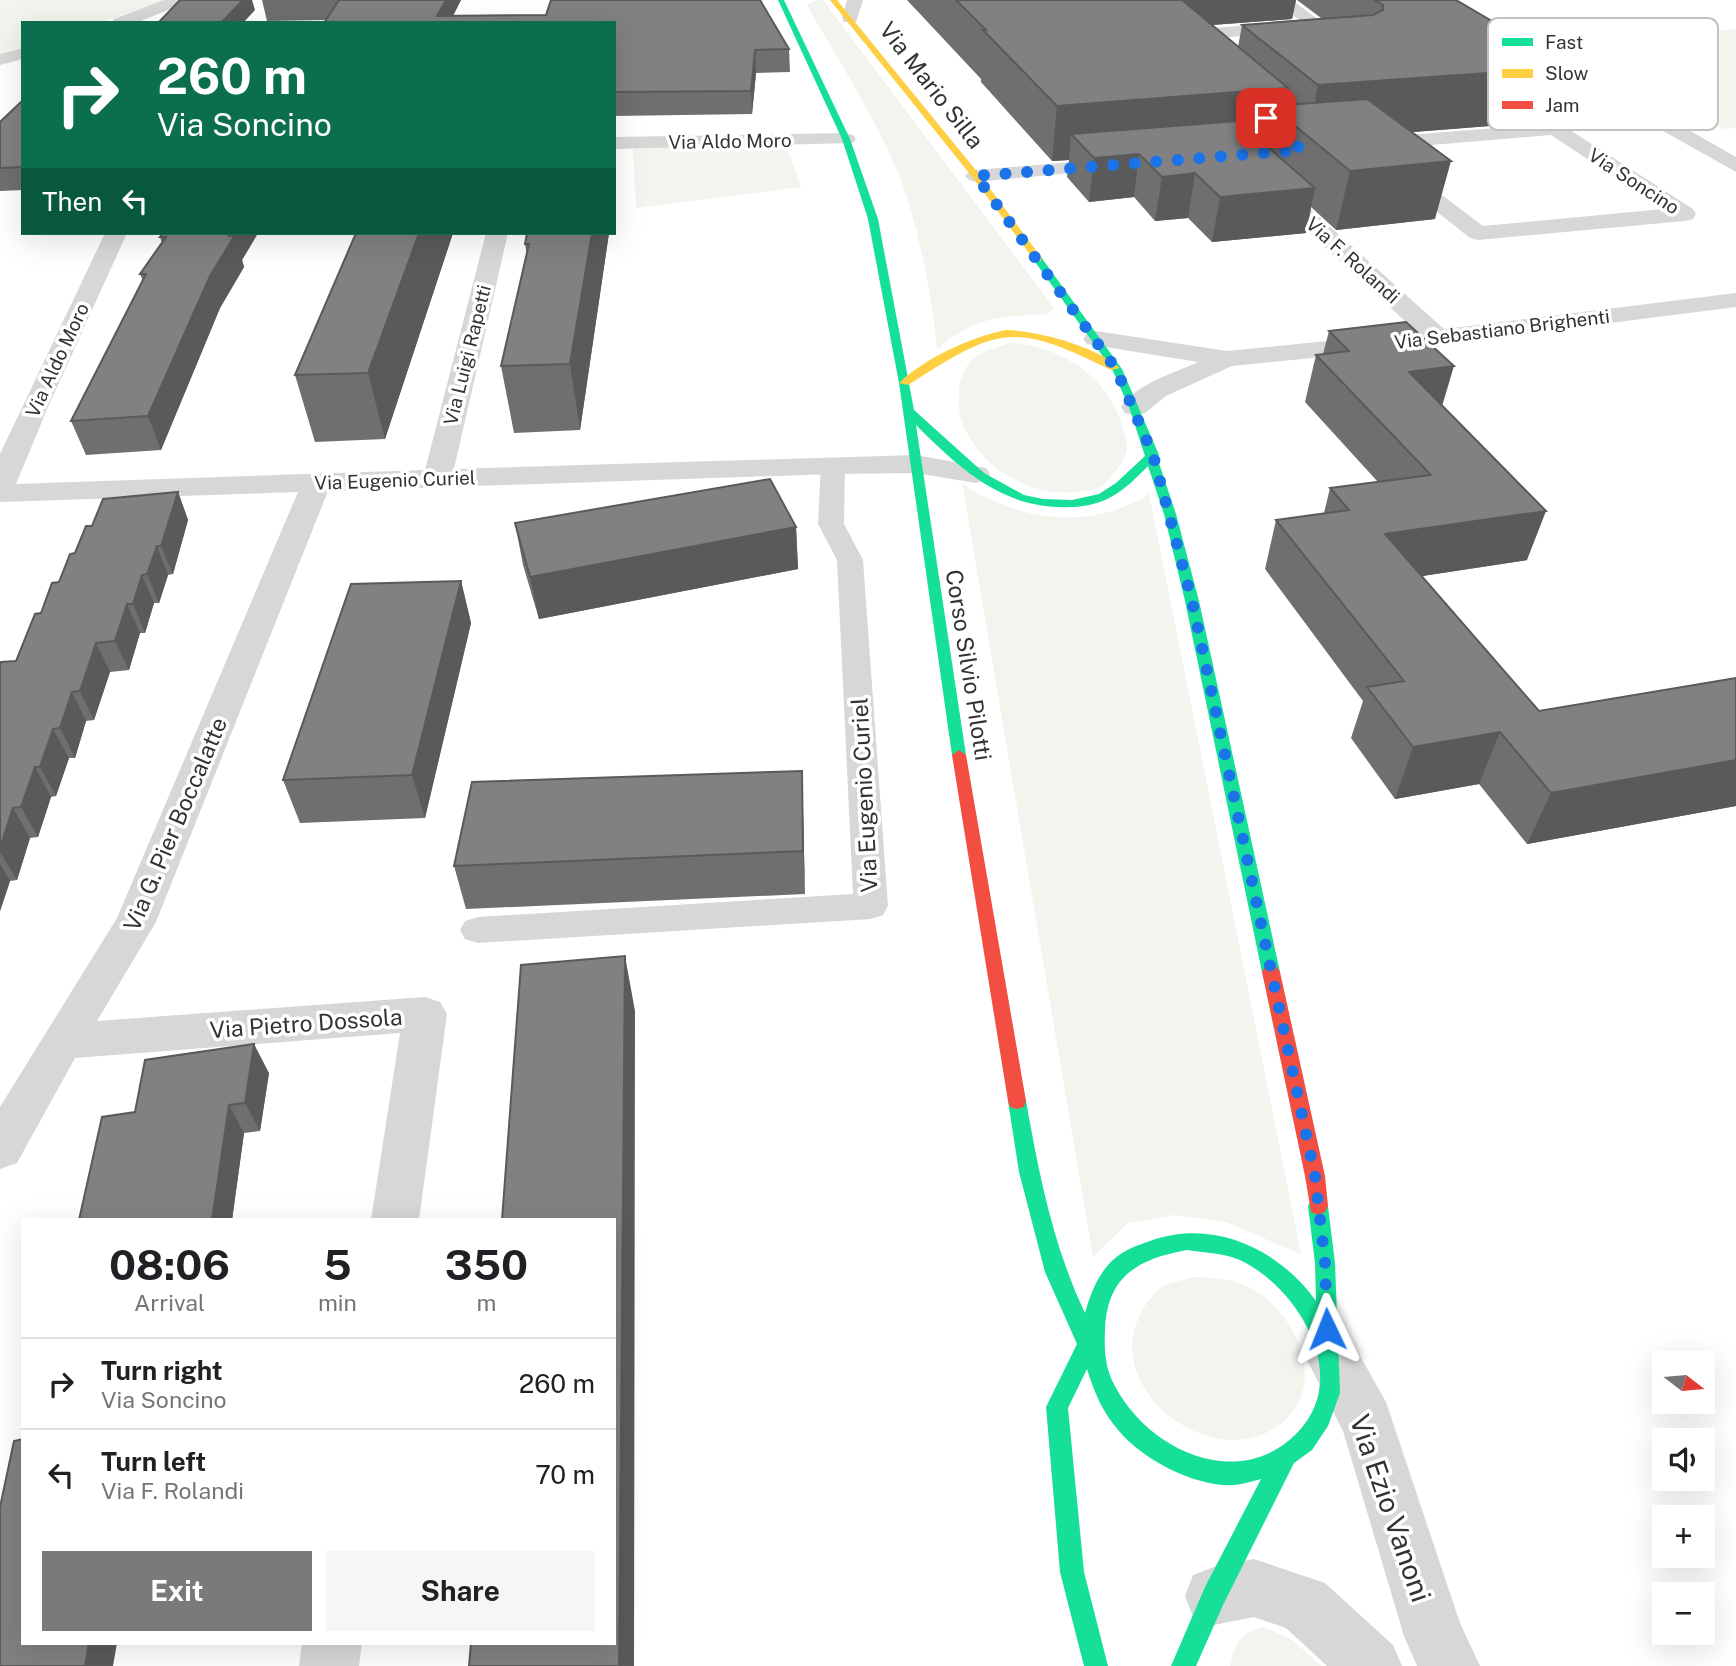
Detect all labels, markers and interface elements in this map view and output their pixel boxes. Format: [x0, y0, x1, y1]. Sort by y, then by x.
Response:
street label: Via Mario Silla [874, 16, 990, 154]
legend [1488, 18, 1718, 130]
text: Fast [1545, 31, 1583, 53]
text: 260 m [157, 47, 307, 105]
icon: right [42, 49, 133, 140]
text: Slow [1545, 62, 1589, 84]
pin [1236, 88, 1296, 148]
text: Jam [1545, 94, 1579, 116]
icon: arrive [1247, 99, 1285, 137]
text: Via Soncino [157, 106, 332, 143]
street label: Via Aldo Moro [668, 129, 792, 153]
street label: Via Soncino [1584, 144, 1684, 218]
icon: left [116, 182, 154, 220]
text: Then [42, 186, 102, 217]
street label: Via F. Rolandi [1302, 212, 1404, 308]
street label: Via Luigi Rapetti [439, 283, 495, 427]
street label: Via Aldo Moro [21, 299, 93, 421]
street label: Via Sebastiano Brighenti [1393, 305, 1611, 353]
street label: Via Eugenio Curiel [314, 466, 476, 494]
street label: Corso Silvio Pilotti [941, 568, 997, 762]
street label: Via Eugenio Curiel [845, 697, 883, 893]
street label: Via G. Pier Boccalatte [118, 713, 232, 935]
street label: Via Pietro Dossola [209, 1003, 403, 1043]
text: 08:06 [109, 1240, 230, 1289]
text: 5 [323, 1240, 352, 1289]
text: 350 [445, 1240, 528, 1289]
text: Arrival [134, 1289, 205, 1316]
text: min [318, 1289, 357, 1316]
text: m [476, 1289, 496, 1316]
position arrow [1290, 1292, 1364, 1366]
north arrow [1652, 1351, 1715, 1414]
map controls [1652, 1351, 1715, 1645]
text: Turn right [101, 1355, 223, 1386]
icon: right [42, 1365, 80, 1403]
text: 260 m [519, 1368, 595, 1399]
text: Via Soncino [101, 1386, 227, 1413]
street label: Via Ezio Vanoni [1344, 1410, 1438, 1606]
button: sound [1652, 1428, 1715, 1491]
text: Turn left [101, 1446, 206, 1477]
icon: left [42, 1456, 80, 1494]
text: 70 m [535, 1459, 595, 1490]
text: Via F. Rolandi [101, 1477, 244, 1504]
button: + [1652, 1505, 1715, 1568]
button: Exit [42, 1551, 312, 1631]
button: Share [326, 1551, 595, 1631]
button: − [1652, 1582, 1715, 1645]

